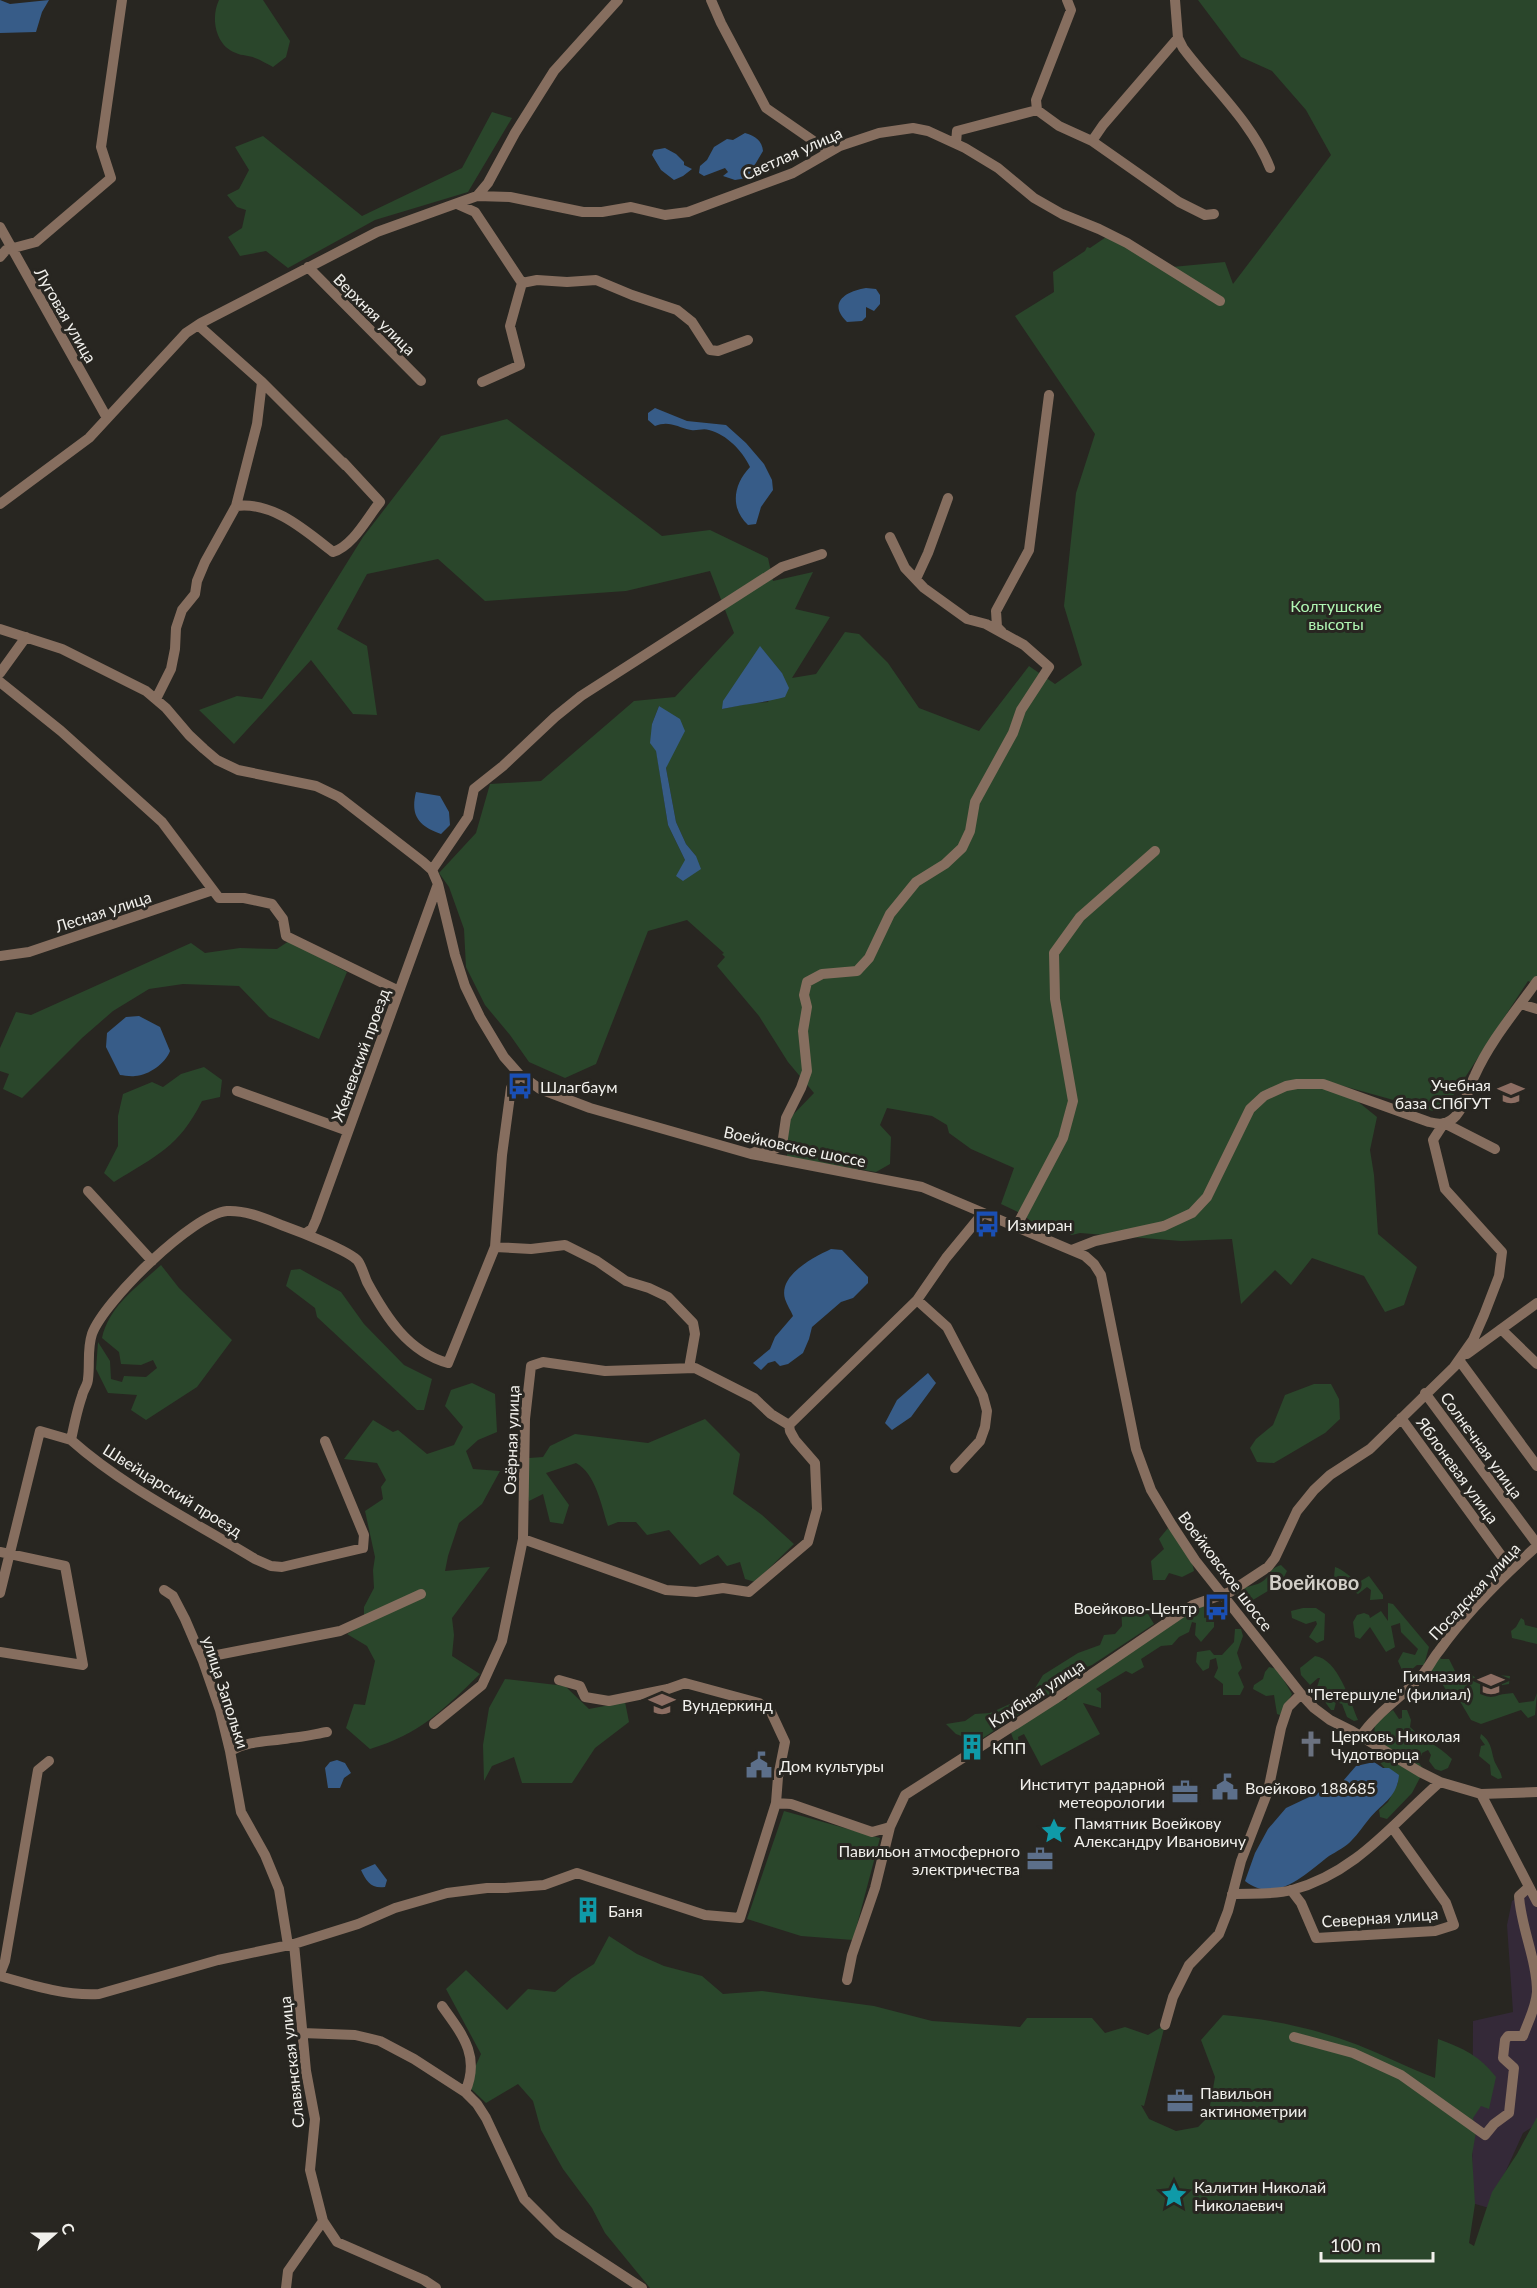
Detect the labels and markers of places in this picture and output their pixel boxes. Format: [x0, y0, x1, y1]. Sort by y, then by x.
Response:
bus stop icon: Шлагбаум [505, 1071, 535, 1101]
place label: Учебная база СПбГУТ [1395, 1075, 1492, 1112]
place label: Шлагбаум [540, 1077, 618, 1096]
school or university icon: Учебная база СПбГУТ [1496, 1078, 1526, 1108]
bus stop icon: Измиран [972, 1209, 1002, 1239]
place label: Измиран [1007, 1215, 1073, 1234]
bus stop icon: Воейково-Центр [1202, 1592, 1232, 1622]
place label: Воейково-Центр [1074, 1598, 1197, 1617]
place label: Гимназия "Петершуле" (филиал) [1308, 1666, 1471, 1703]
school or university icon: Гимназия "Петершуле" (филиал) [1476, 1669, 1506, 1699]
school or university icon: Вундеркинд [647, 1689, 677, 1719]
place label: Вундеркинд [682, 1695, 773, 1714]
place label: Церковь Николая Чудотворца [1331, 1726, 1460, 1763]
church icon: Церковь Николая Чудотворца [1296, 1729, 1326, 1759]
building icon: КПП [957, 1732, 987, 1762]
place label: КПП [992, 1738, 1026, 1757]
public building icon: Дом культуры [744, 1750, 774, 1780]
place label: Дом культуры [779, 1756, 884, 1775]
public building icon: Воейково 188685 [1210, 1772, 1240, 1802]
place label: Институт радарной метеорологии [1019, 1774, 1165, 1811]
office icon: Институт радарной метеорологии [1170, 1777, 1200, 1807]
place label: Воейково 188685 [1245, 1778, 1376, 1797]
place label: Памятник Воейкову Александру Ивановичу [1074, 1813, 1247, 1850]
place icon: Памятник Воейкову Александру Ивановичу [1039, 1816, 1069, 1846]
place label: Павильон атмосферного электричества [838, 1841, 1020, 1878]
office icon: Павильон атмосферного электричества [1025, 1844, 1055, 1874]
building icon: Баня [573, 1895, 603, 1925]
place label: Баня [608, 1901, 643, 1920]
place label: Павильон актинометрии [1200, 2083, 1307, 2120]
office icon: Павильон актинометрии [1165, 2086, 1195, 2116]
place label: Калитин Николай Николаевич [1194, 2177, 1326, 2214]
place icon: Калитин Николай Николаевич [1159, 2180, 1189, 2210]

